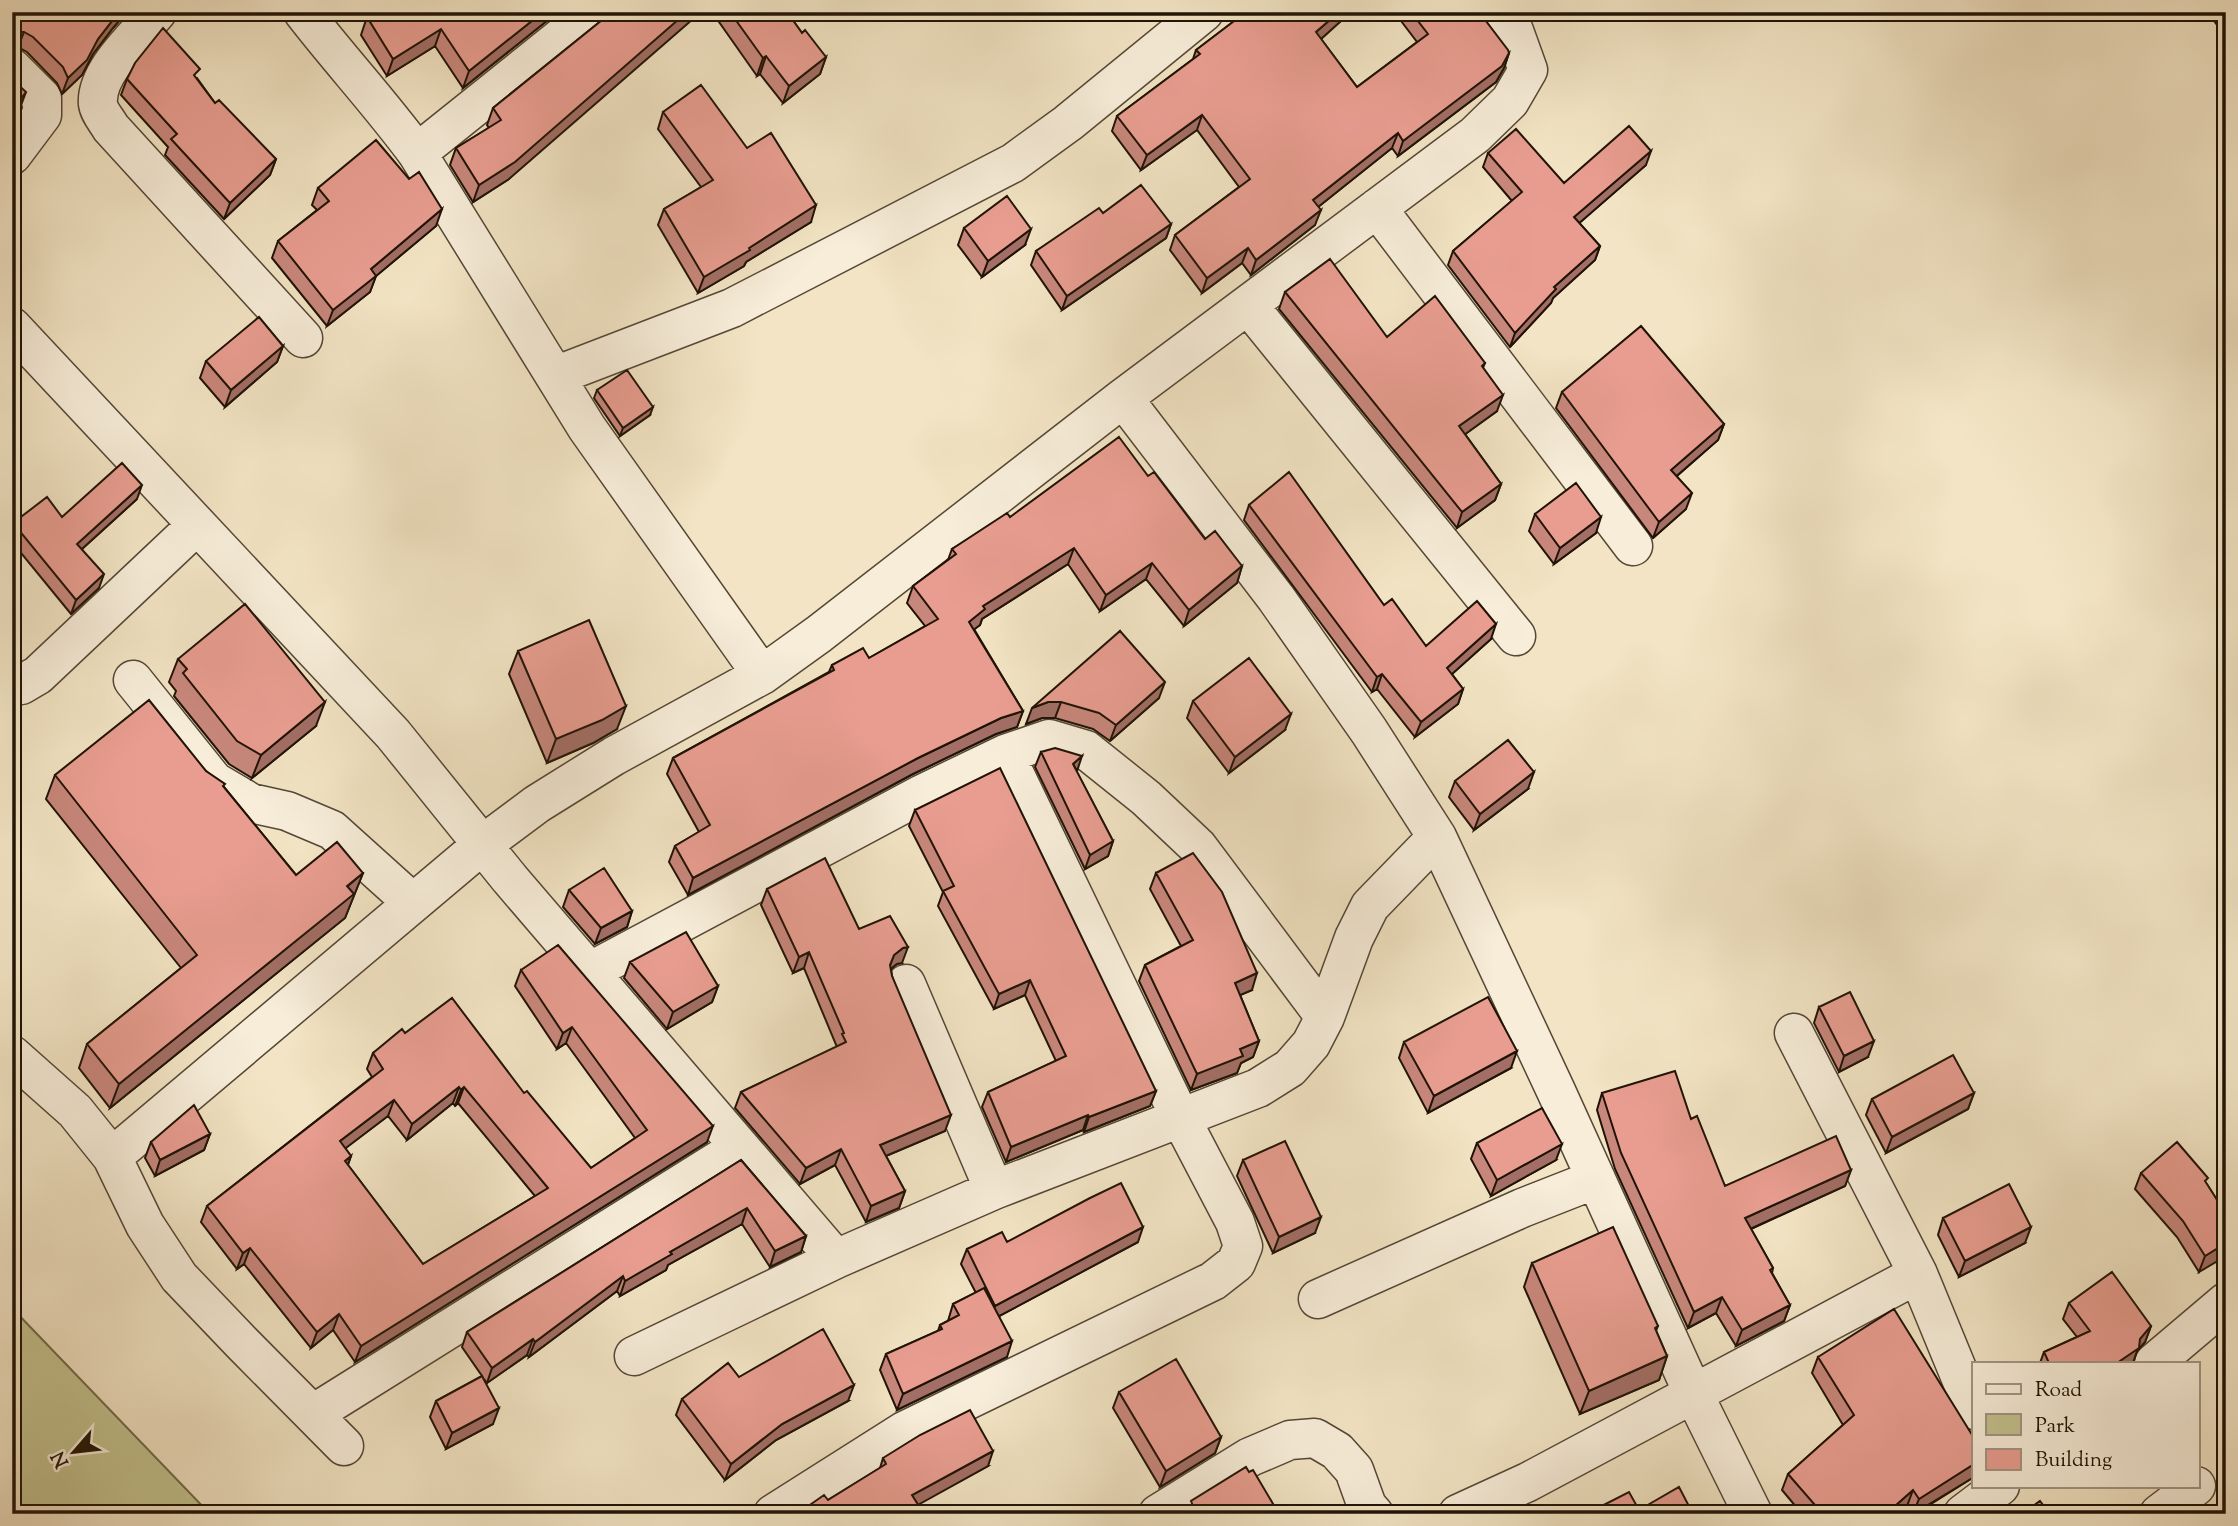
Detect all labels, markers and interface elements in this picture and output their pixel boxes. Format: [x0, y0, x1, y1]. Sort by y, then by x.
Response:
legend [1972, 1362, 2200, 1488]
text: Road [2035, 1376, 2082, 1406]
text: Park [2035, 1412, 2076, 1442]
north arrow [38, 1418, 108, 1488]
text: N [46, 1446, 77, 1472]
text: Building [2035, 1446, 2112, 1476]

